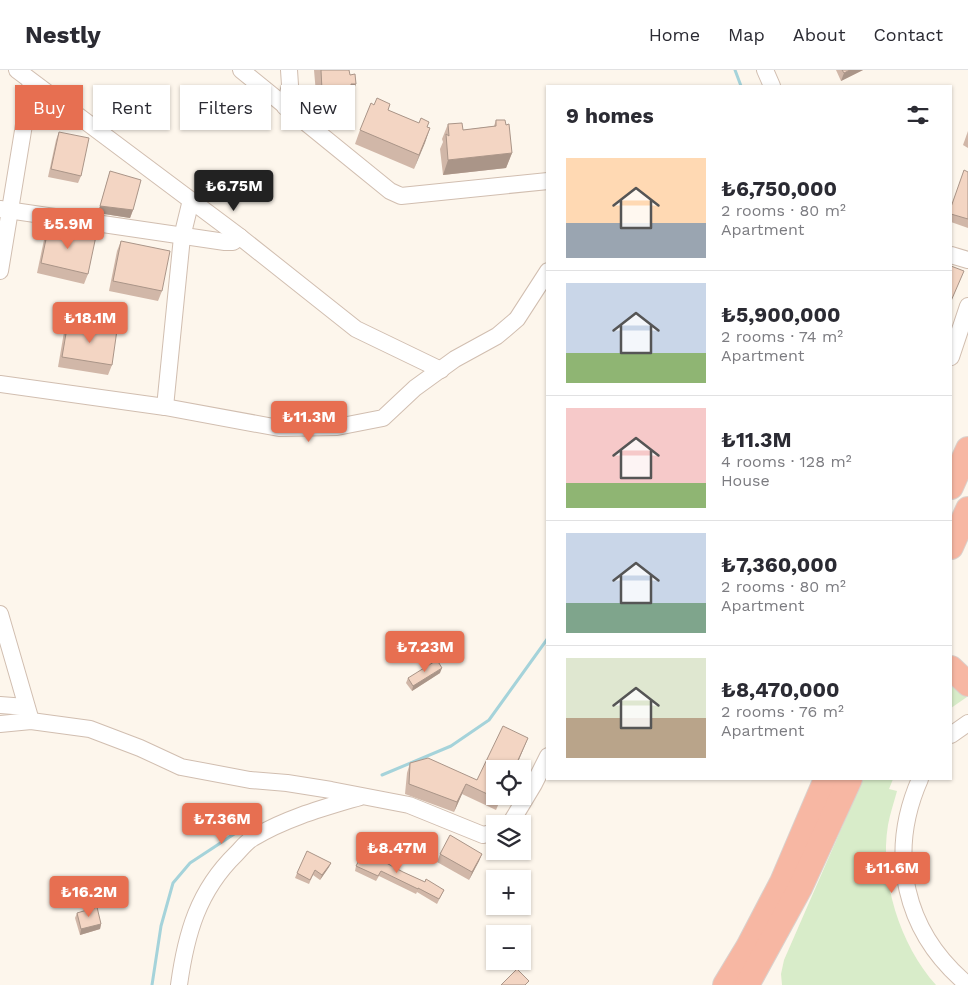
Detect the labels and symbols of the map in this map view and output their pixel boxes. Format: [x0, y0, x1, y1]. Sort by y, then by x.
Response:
pin: ₺6.75M [193, 170, 275, 212]
pin: ₺5.9M [33, 208, 103, 250]
pin: ₺18.1M [49, 302, 131, 344]
pin: ₺11.3M [268, 400, 350, 443]
pin: ₺7.23M [384, 630, 466, 673]
pin: ₺7.36M [181, 802, 263, 845]
pin: ₺8.47M [356, 832, 438, 874]
pin: ₺11.6M [851, 852, 933, 894]
pin: ₺16.2M [48, 876, 130, 918]

